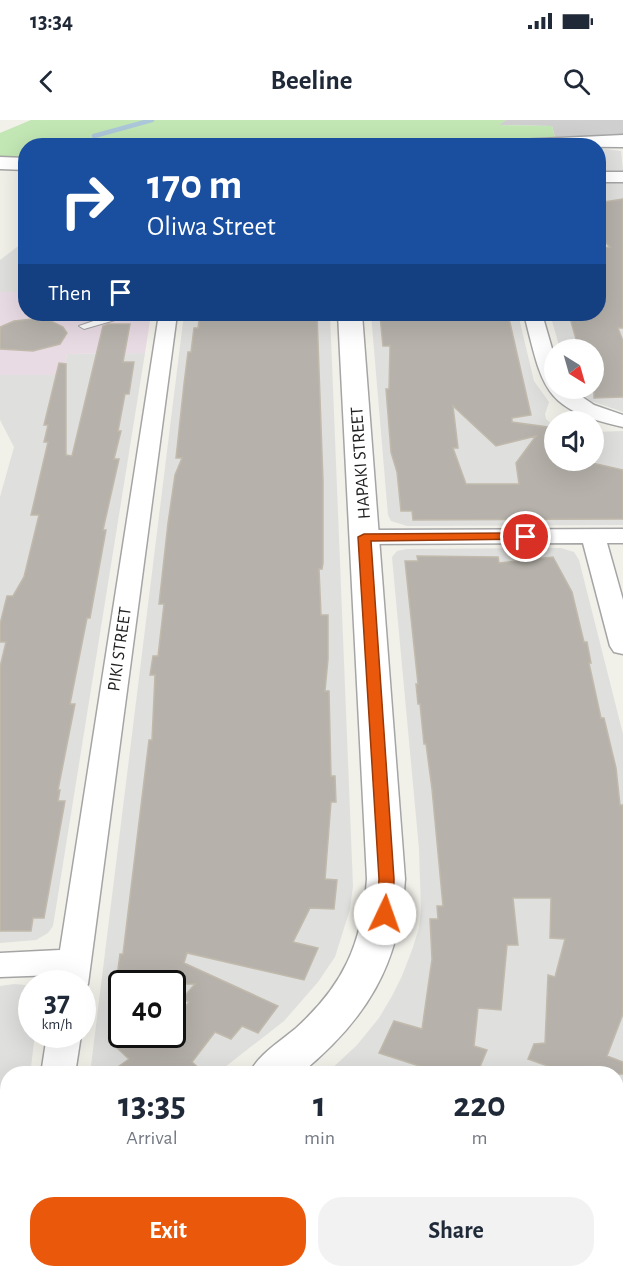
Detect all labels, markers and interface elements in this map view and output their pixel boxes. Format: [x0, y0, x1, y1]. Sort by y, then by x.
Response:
text: 13:34 [30, 10, 73, 32]
icon: back [30, 65, 63, 98]
icon: search [560, 65, 593, 98]
text: Beeline [270, 67, 353, 94]
icon: right [48, 162, 126, 240]
text: 170 m [147, 164, 242, 206]
text: Oliwa Street [147, 213, 276, 240]
icon: arrive [104, 276, 137, 309]
text: Then [48, 282, 92, 304]
north arrow [544, 339, 604, 399]
map controls [544, 339, 604, 471]
street label: HAPAKI STREET [348, 406, 374, 520]
button: sound [544, 411, 604, 471]
pin [500, 511, 551, 562]
icon: arrive [509, 520, 542, 553]
street label: PIKI STREET [105, 606, 135, 692]
position arrow [353, 882, 417, 946]
speed limit sign: 40 [108, 970, 186, 1048]
text: 37 [44, 987, 70, 1017]
text: km/h [42, 1017, 72, 1032]
text: 13:35 [118, 1087, 186, 1123]
text: 1 [313, 1087, 326, 1123]
text: 220 [453, 1087, 506, 1123]
text: Arrival [126, 1128, 178, 1148]
text: min [304, 1128, 335, 1148]
text: m [472, 1128, 488, 1148]
button: Exit [30, 1197, 306, 1266]
button: Share [318, 1197, 594, 1266]

